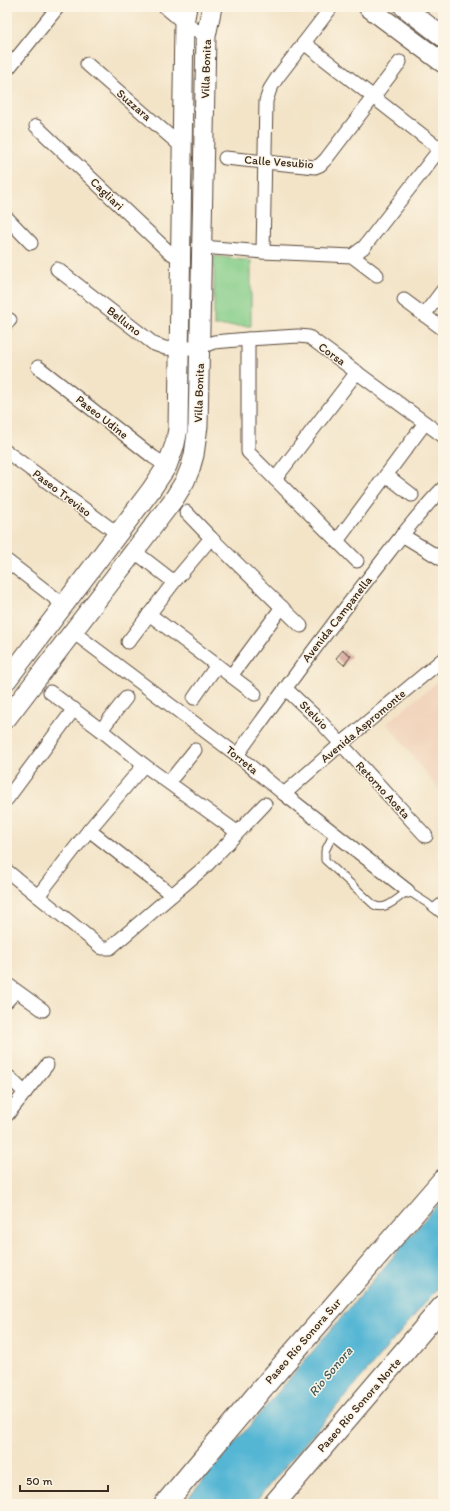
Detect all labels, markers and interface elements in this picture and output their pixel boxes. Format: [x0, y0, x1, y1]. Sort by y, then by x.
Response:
street label: Villa Bonita [198, 39, 214, 99]
street label: Suzzara [114, 86, 155, 124]
street label: Calle Vesubio [244, 153, 314, 171]
street label: Cagliari [88, 175, 126, 213]
street label: Belluno [104, 303, 144, 339]
street label: Corsa [316, 340, 348, 368]
street label: Villa Bonita [191, 363, 207, 423]
street label: Paseo Udine [73, 392, 131, 442]
street label: Paseo Treviso [30, 466, 94, 520]
street label: Avenida Campanella [299, 573, 375, 665]
street label: Avenida Aspromonte [318, 686, 408, 766]
street label: Stelvio [297, 698, 331, 732]
street label: Torreta [223, 743, 262, 778]
street label: Retorno Aosta [353, 758, 413, 822]
street label: Paseo Río Sonora Sur [262, 1295, 344, 1387]
water label: Rio Sonora [305, 1343, 356, 1399]
street label: Paseo Río Sonora Norte [314, 1355, 404, 1455]
scale bar [20, 1467, 108, 1493]
text: 50 m [26, 1474, 52, 1488]

